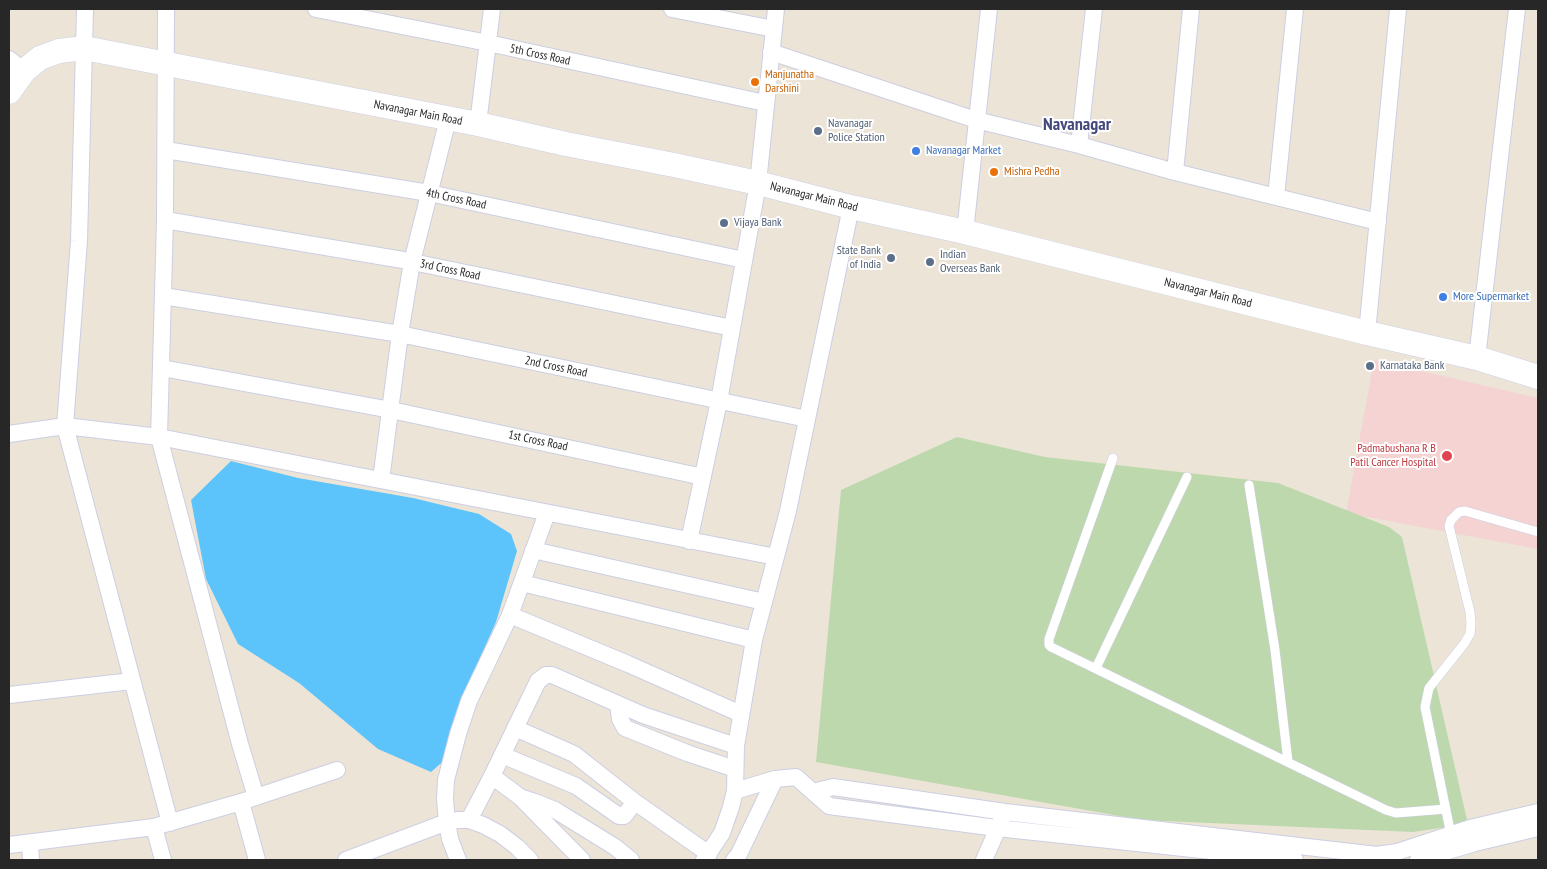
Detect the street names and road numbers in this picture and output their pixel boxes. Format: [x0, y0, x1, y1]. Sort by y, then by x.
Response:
street label: 5th Cross Road [508, 42, 572, 68]
street label: Navanagar Main Road [372, 97, 464, 129]
street label: Navanagar Main Road [769, 179, 859, 215]
street label: 4th Cross Road [424, 186, 488, 212]
street label: 3rd Cross Road [418, 257, 482, 283]
street label: Navanagar Main Road [1163, 275, 1253, 311]
street label: 2nd Cross Road [524, 353, 588, 381]
street label: 1st Cross Road [507, 428, 569, 454]

